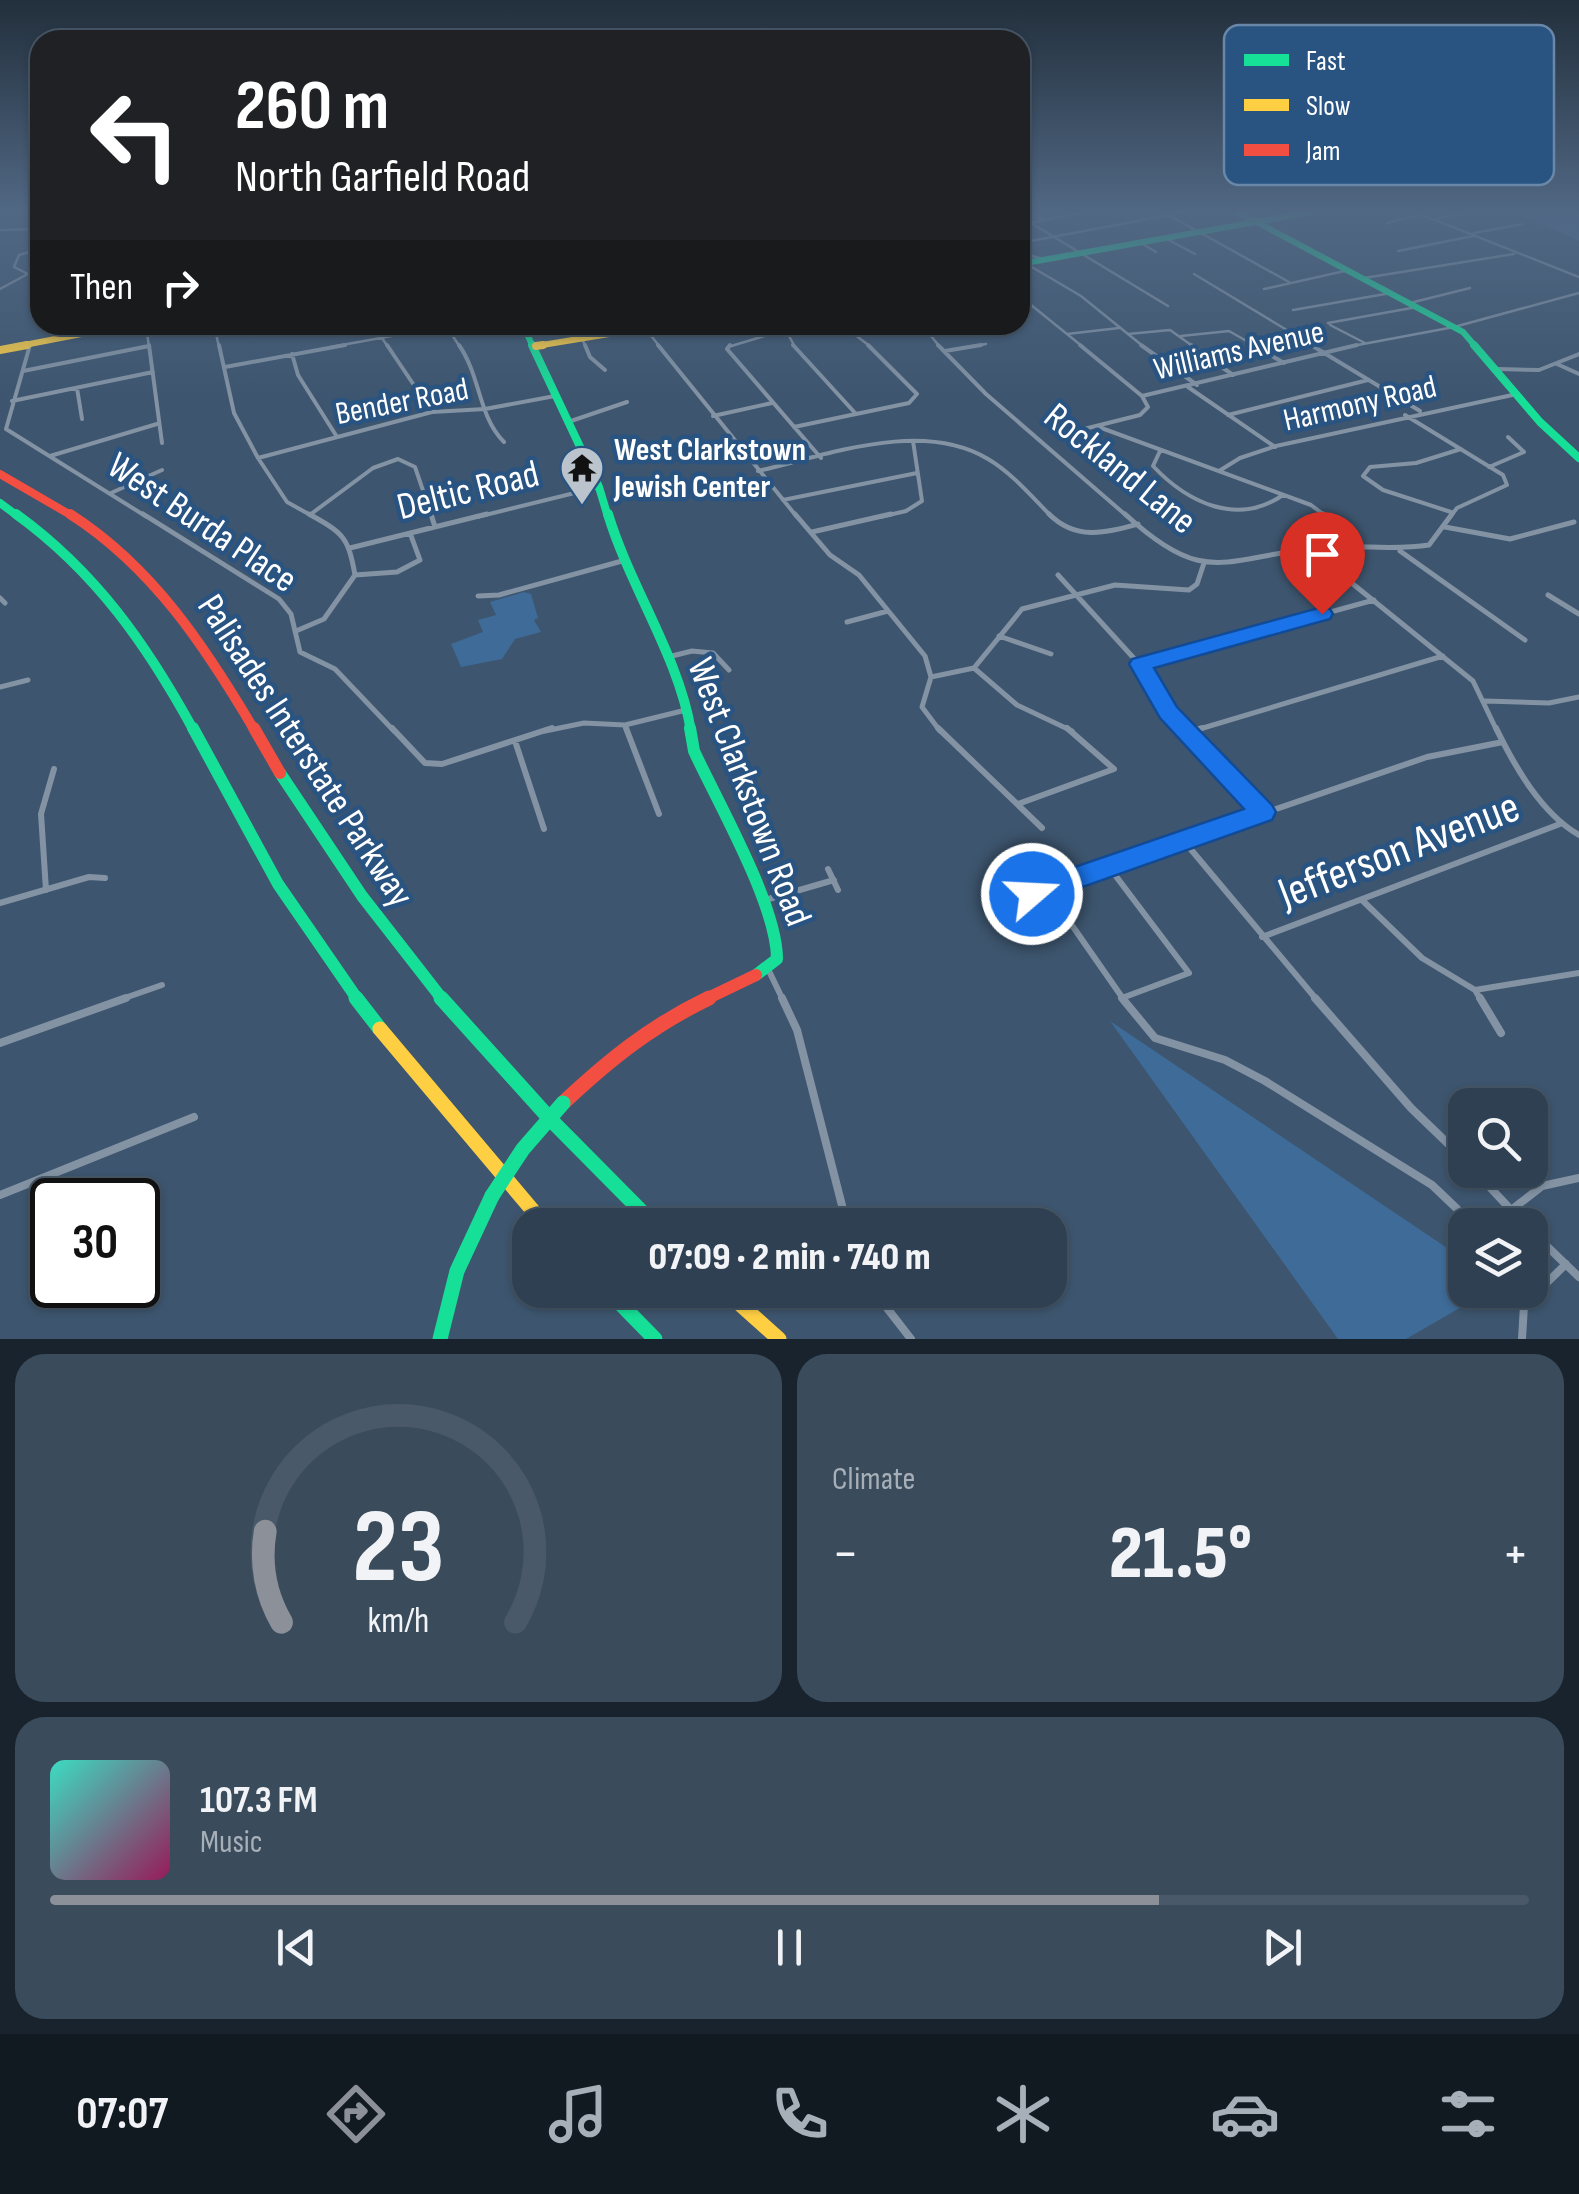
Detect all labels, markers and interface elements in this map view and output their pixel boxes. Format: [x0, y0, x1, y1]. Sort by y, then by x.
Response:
legend [1224, 25, 1554, 185]
text: Fast [1306, 45, 1345, 78]
text: 260 m [235, 65, 389, 149]
icon: left [70, 70, 200, 200]
text: Slow [1306, 90, 1351, 123]
text: Jam [1305, 135, 1341, 168]
text: North Garfield Road [235, 150, 530, 205]
icon: right [153, 260, 208, 315]
text: Then [70, 265, 133, 310]
street label: Williams Avenue [1150, 313, 1328, 389]
street label: Harmony Road [1280, 367, 1440, 441]
street label: Bender Road [332, 370, 472, 434]
street label: Rockland Lane [1035, 394, 1205, 544]
place label: West Clarkstown Jewish Center [613, 431, 806, 507]
street label: West Burda Place [99, 443, 305, 603]
temple icon: West Clarkstown Jewish Center [559, 445, 605, 506]
street label: Deltic Road [393, 452, 543, 530]
pin [1280, 512, 1365, 615]
icon: arrive [1295, 527, 1350, 582]
street label: Palisades Interstate Parkway [187, 587, 423, 916]
street label: West Clarkstown Road [677, 652, 821, 932]
street label: Jefferson Avenue [1270, 780, 1527, 923]
position arrow [980, 842, 1084, 946]
map controls [1448, 1088, 1548, 1308]
button: search [1448, 1088, 1548, 1188]
speed limit sign: 30 [30, 1178, 160, 1308]
button: layers [1448, 1208, 1548, 1308]
text: 07:09 · 2 min · 740 m [649, 1235, 931, 1280]
text: Climate [832, 1460, 915, 1499]
text: 23 [352, 1486, 445, 1611]
text: 21.5° [1109, 1509, 1252, 1600]
text: − [832, 1521, 859, 1588]
text: + [1502, 1521, 1529, 1588]
text: km/h [368, 1600, 429, 1643]
text: 107.3 FM [200, 1778, 318, 1823]
text: Music [200, 1823, 263, 1862]
icon: previous [269, 1920, 324, 1975]
icon: pause [762, 1920, 817, 1975]
icon: next [1255, 1920, 1310, 1975]
icon: directions [321, 2079, 391, 2149]
icon: music [543, 2079, 613, 2149]
icon: phone [765, 2079, 835, 2149]
icon: climate [988, 2079, 1058, 2149]
icon: car [1210, 2079, 1280, 2149]
icon: filters [1433, 2079, 1503, 2149]
text: 07:07 [76, 2087, 168, 2142]

